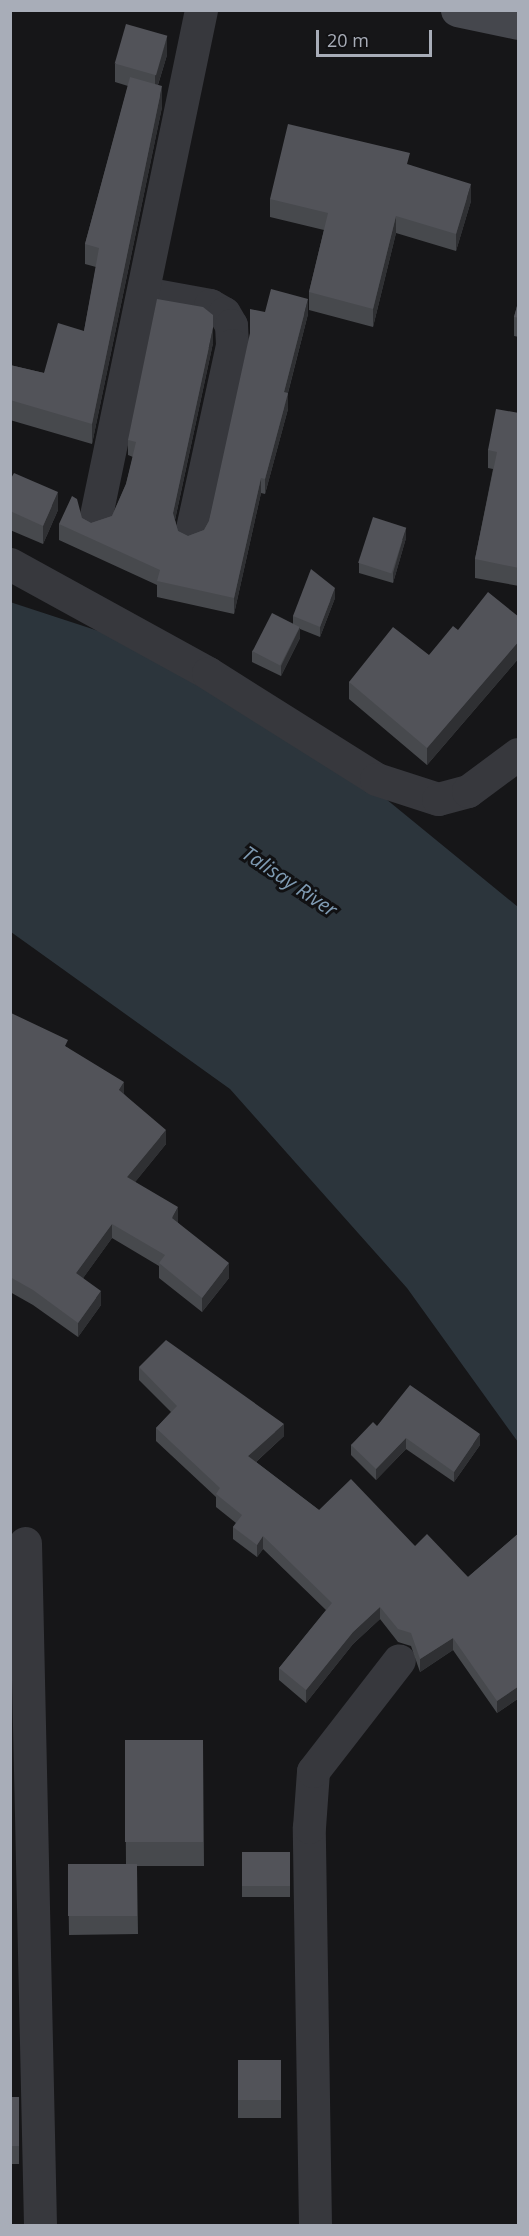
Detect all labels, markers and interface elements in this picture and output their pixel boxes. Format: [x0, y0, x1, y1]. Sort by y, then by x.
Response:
scale bar [319, 18, 434, 56]
text: 20 m [327, 28, 369, 52]
water label: Talisay River [238, 840, 342, 922]

